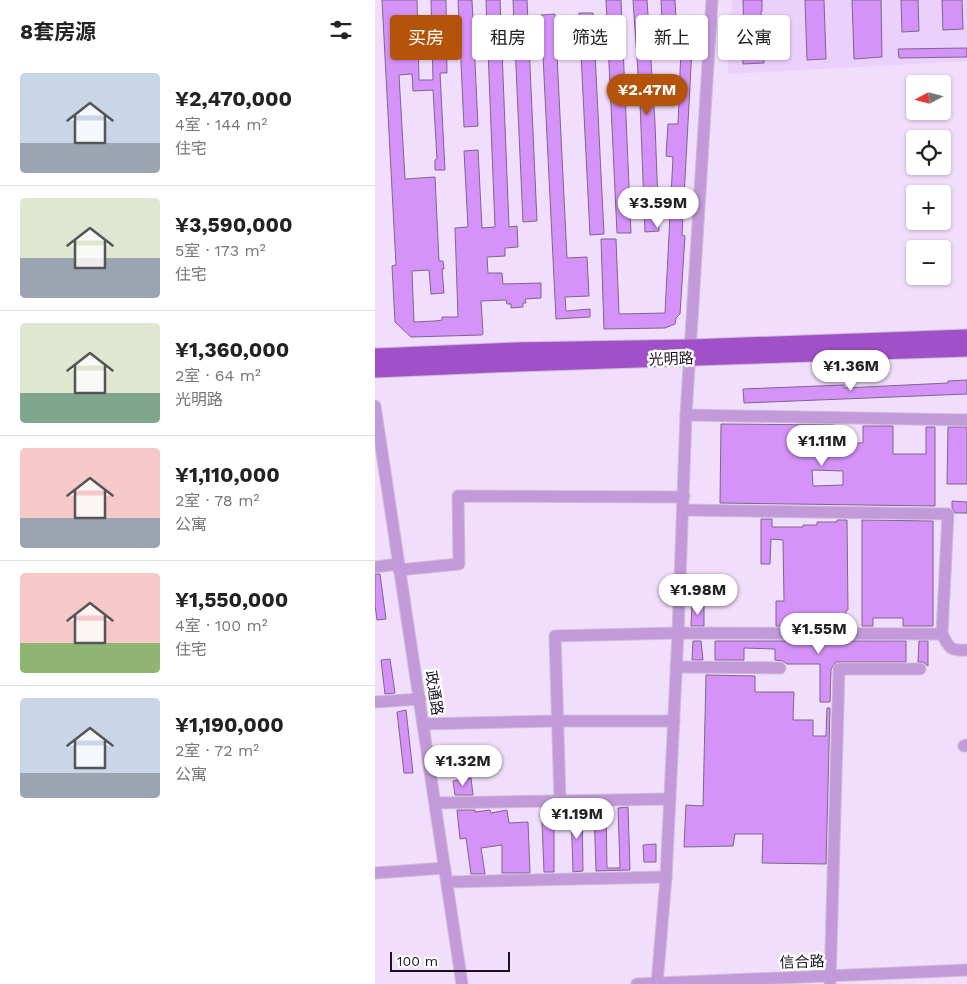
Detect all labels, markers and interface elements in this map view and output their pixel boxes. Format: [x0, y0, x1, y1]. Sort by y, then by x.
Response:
chip: 买房 [390, 15, 462, 60]
chip: 租房 [472, 15, 544, 60]
chip: 筛选 [554, 15, 626, 60]
chip: 新上 [636, 15, 708, 60]
chip: 公寓 [718, 15, 790, 60]
icon: filters [327, 16, 355, 44]
text: 8套房源 [20, 19, 96, 44]
pin: ¥2.47M [606, 74, 688, 116]
north arrow [906, 75, 951, 120]
map controls [906, 75, 951, 285]
text: ¥2.47M [618, 80, 676, 99]
text: ¥2,470,000 [175, 86, 292, 111]
icon: home [60, 93, 120, 153]
text: 4室 · 144 m² [175, 115, 267, 134]
button: locate [906, 130, 951, 175]
text: 住宅 [175, 139, 207, 158]
button: + [906, 185, 951, 230]
pin: ¥3.59M [617, 186, 699, 229]
text: ¥3.59M [629, 193, 687, 212]
text: ¥3,590,000 [175, 212, 293, 237]
icon: home [60, 218, 120, 278]
button: − [906, 240, 951, 285]
text: 5室 · 173 m² [175, 241, 266, 260]
text: 住宅 [175, 265, 207, 284]
text: ¥1,360,000 [175, 337, 289, 362]
icon: home [60, 343, 120, 403]
street label: 光明路 [648, 349, 694, 369]
pin: ¥1.36M [810, 350, 892, 392]
text: ¥1.36M [823, 356, 879, 375]
text: 2室 · 64 m² [175, 366, 261, 385]
text: 光明路 [175, 390, 223, 409]
pin: ¥1.11M [781, 424, 863, 467]
text: ¥1.11M [798, 431, 846, 450]
text: ¥1,110,000 [175, 462, 280, 487]
icon: home [60, 468, 120, 528]
text: 2室 · 78 m² [175, 491, 259, 510]
text: 公寓 [175, 515, 207, 534]
pin: ¥1.98M [657, 574, 739, 616]
text: ¥1.98M [670, 580, 726, 599]
text: ¥1,550,000 [175, 587, 288, 612]
icon: home [60, 593, 120, 653]
pin: ¥1.55M [778, 612, 860, 655]
text: 4室 · 100 m² [175, 616, 268, 635]
text: ¥1.55M [791, 619, 847, 638]
text: 住宅 [175, 640, 207, 659]
street label: 政通路 [422, 669, 446, 717]
text: ¥1,190,000 [175, 712, 284, 737]
icon: home [60, 718, 120, 778]
text: 2室 · 72 m² [175, 741, 259, 760]
pin: ¥1.32M [422, 744, 504, 787]
text: ¥1.32M [435, 751, 491, 770]
text: 公寓 [175, 765, 207, 784]
pin: ¥1.19M [536, 798, 618, 840]
text: ¥1.19M [551, 804, 603, 823]
scale bar [390, 949, 510, 972]
street label: 信合路 [779, 952, 825, 972]
text: 100 m [397, 953, 438, 969]

